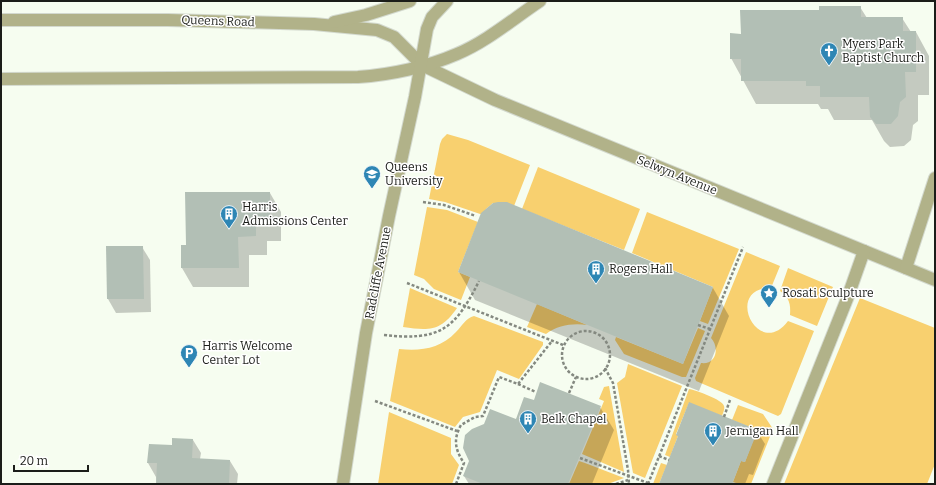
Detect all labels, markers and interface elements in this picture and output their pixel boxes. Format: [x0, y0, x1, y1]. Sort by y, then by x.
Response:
street label: Queens Road [181, 13, 255, 29]
place label: Myers Park Baptist Church [842, 37, 925, 65]
church icon: Myers Park Baptist Church [819, 41, 839, 66]
street label: Selwyn Avenue [635, 153, 719, 197]
place label: Queens University [385, 160, 443, 188]
school or university icon: Queens University [362, 164, 382, 189]
place label: Harris Admissions Center [242, 200, 348, 228]
building icon: Harris Admissions Center [219, 204, 239, 229]
street label: Radcliffe Avenue [362, 226, 394, 320]
building icon: Rogers Hall [586, 259, 606, 284]
place label: Rogers Hall [609, 262, 673, 276]
place icon: Rosati Sculpture [759, 283, 779, 308]
place label: Rosati Sculpture [782, 286, 874, 300]
place label: Harris Welcome Center Lot [202, 339, 292, 367]
parking icon: Harris Welcome Center Lot [179, 343, 199, 368]
building icon: Belk Chapel [518, 409, 538, 434]
place label: Belk Chapel [541, 412, 607, 426]
building icon: Jernigan Hall [703, 421, 723, 446]
place label: Jernigan Hall [725, 424, 799, 438]
scale bar [14, 447, 88, 473]
text: 20 m [20, 454, 49, 468]

